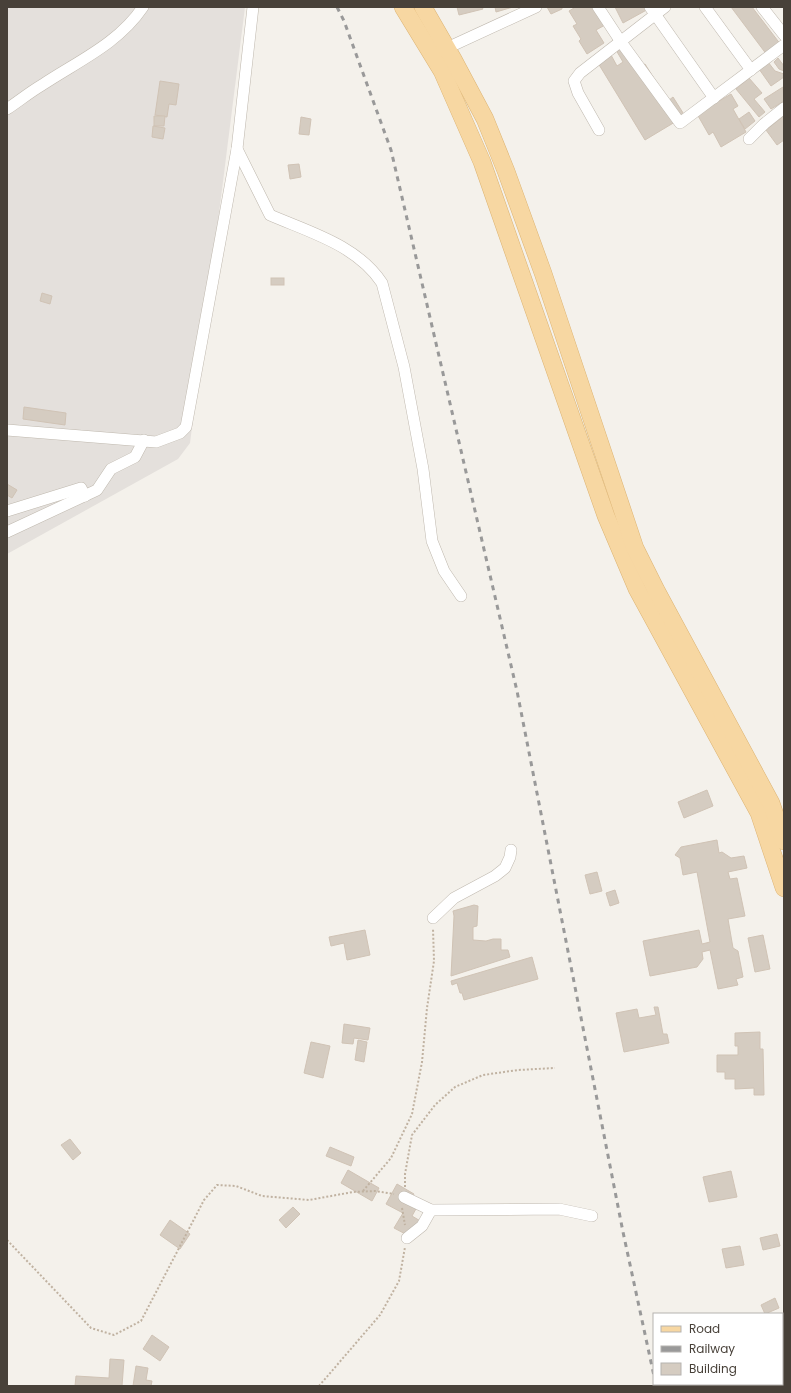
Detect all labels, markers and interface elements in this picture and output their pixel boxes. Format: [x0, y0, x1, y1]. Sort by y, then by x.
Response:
legend [653, 1313, 783, 1385]
text: Road [689, 1320, 720, 1337]
text: Railway [689, 1340, 735, 1357]
text: Building [689, 1360, 737, 1377]

